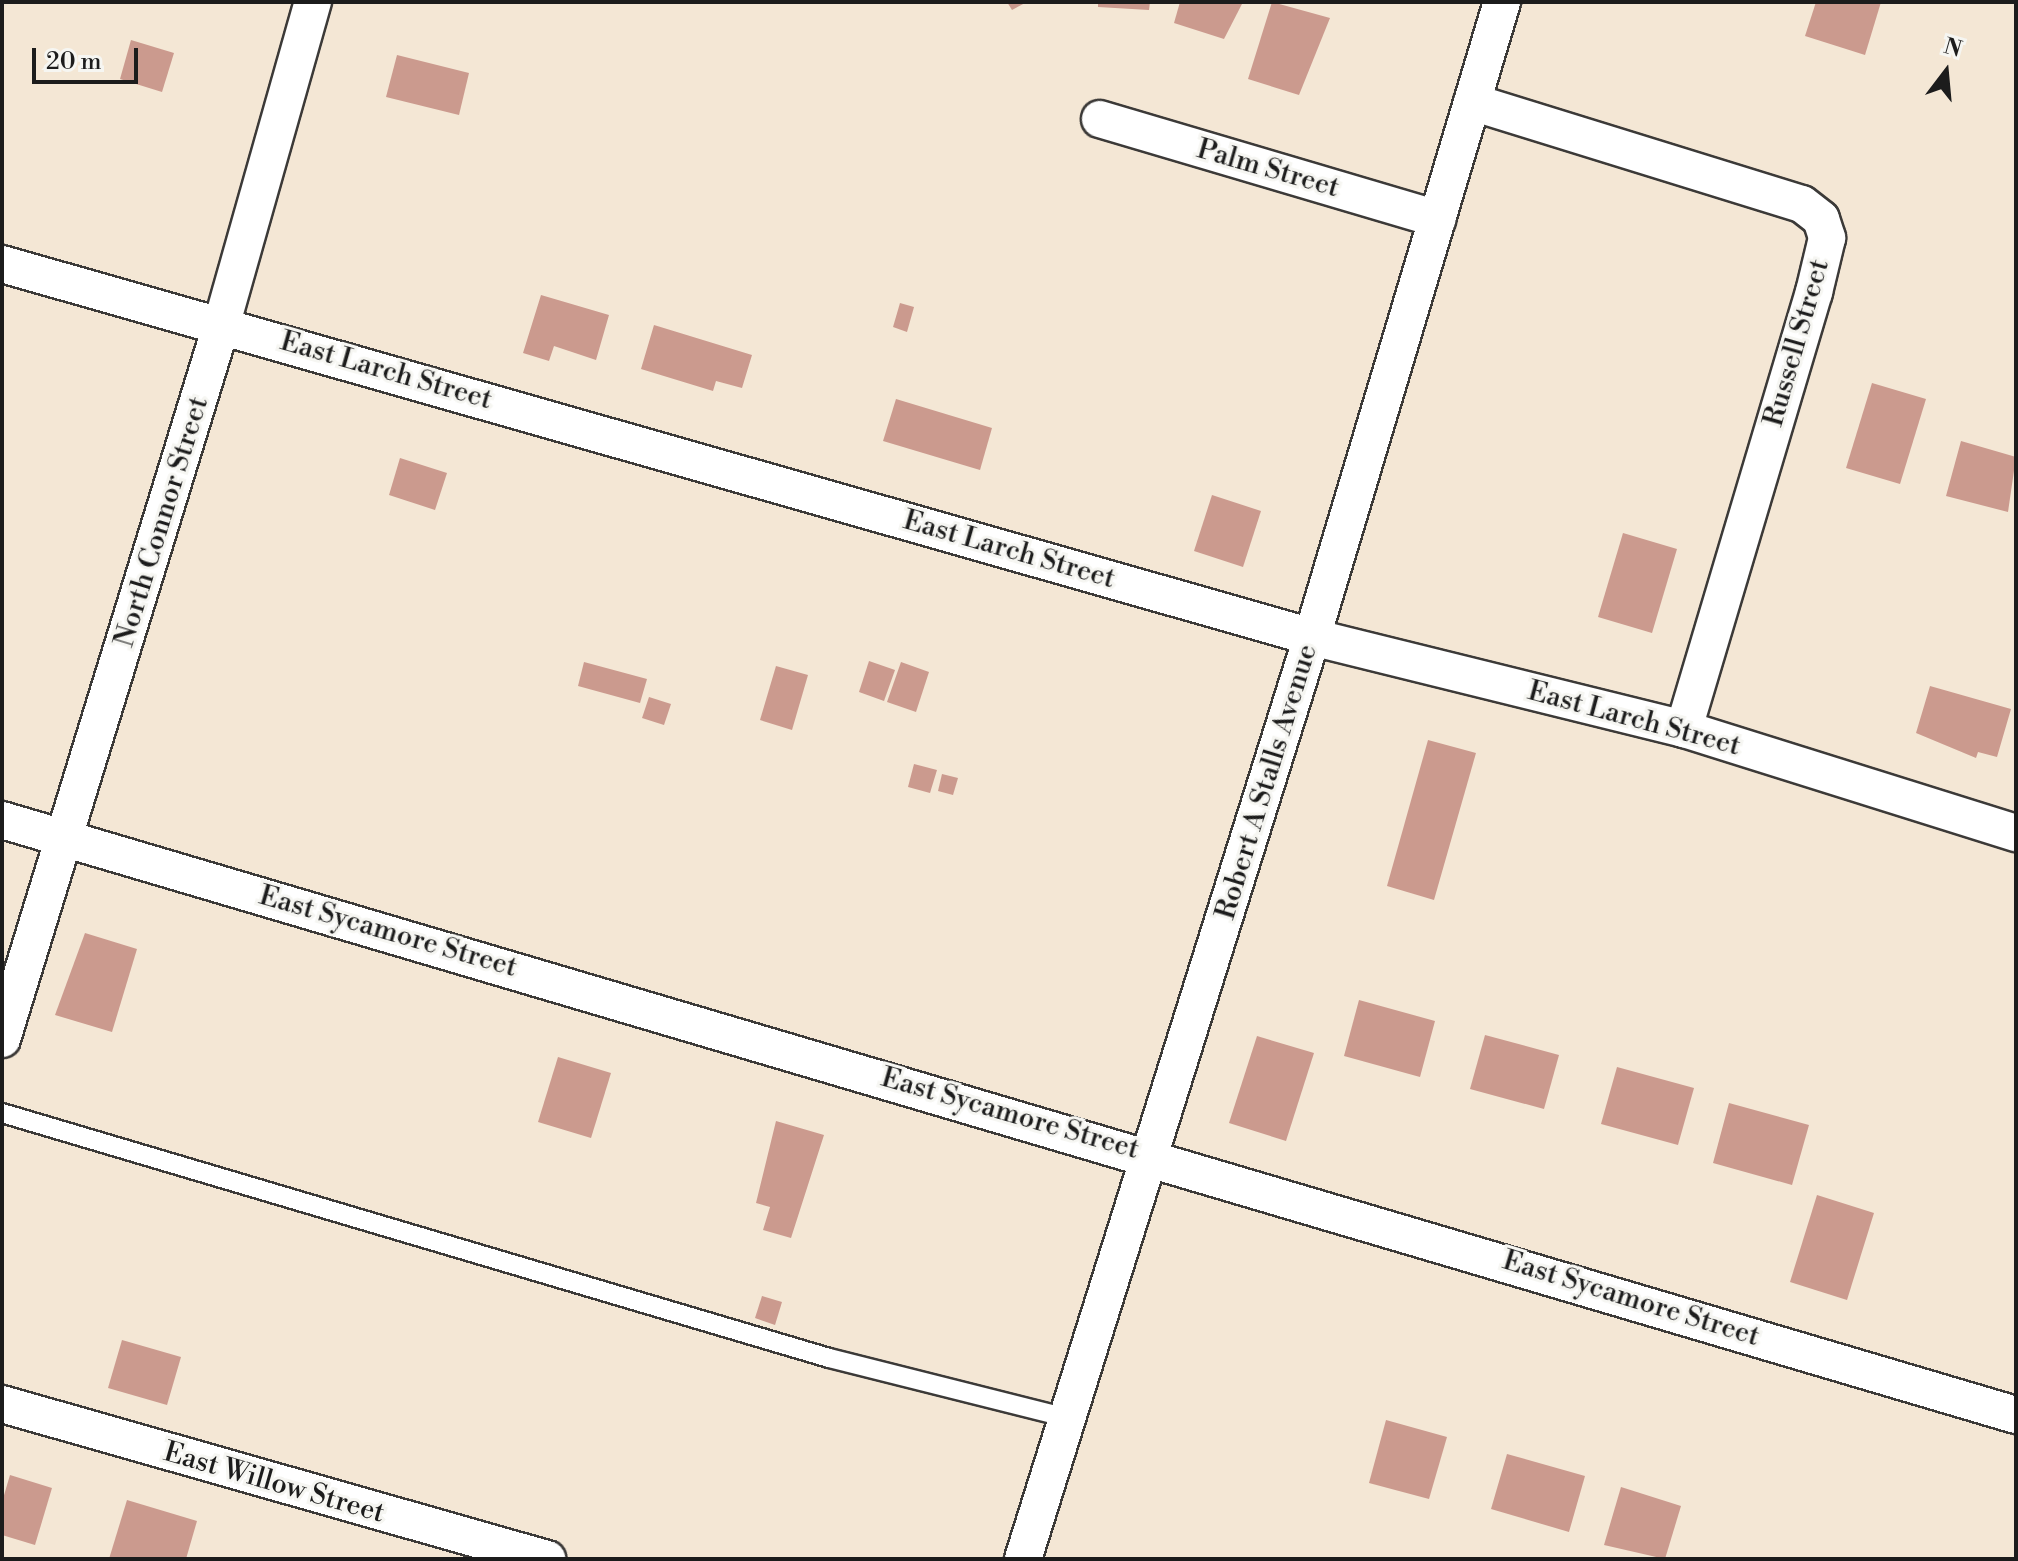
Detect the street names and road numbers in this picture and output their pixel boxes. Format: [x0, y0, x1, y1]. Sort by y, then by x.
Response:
street label: Palm Street [1193, 133, 1343, 205]
street label: Russell Street [1757, 256, 1837, 430]
street label: East Larch Street [276, 325, 496, 417]
street label: North Connor Street [108, 393, 216, 651]
street label: East Larch Street [899, 504, 1119, 596]
street label: Robert A Stalls Avenue [1209, 640, 1325, 924]
street label: East Larch Street [1524, 674, 1744, 764]
street label: East Sycamore Street [255, 879, 521, 985]
street label: East Sycamore Street [877, 1061, 1143, 1167]
street label: East Sycamore Street [1499, 1244, 1763, 1354]
street label: East Willow Street [160, 1435, 388, 1531]

